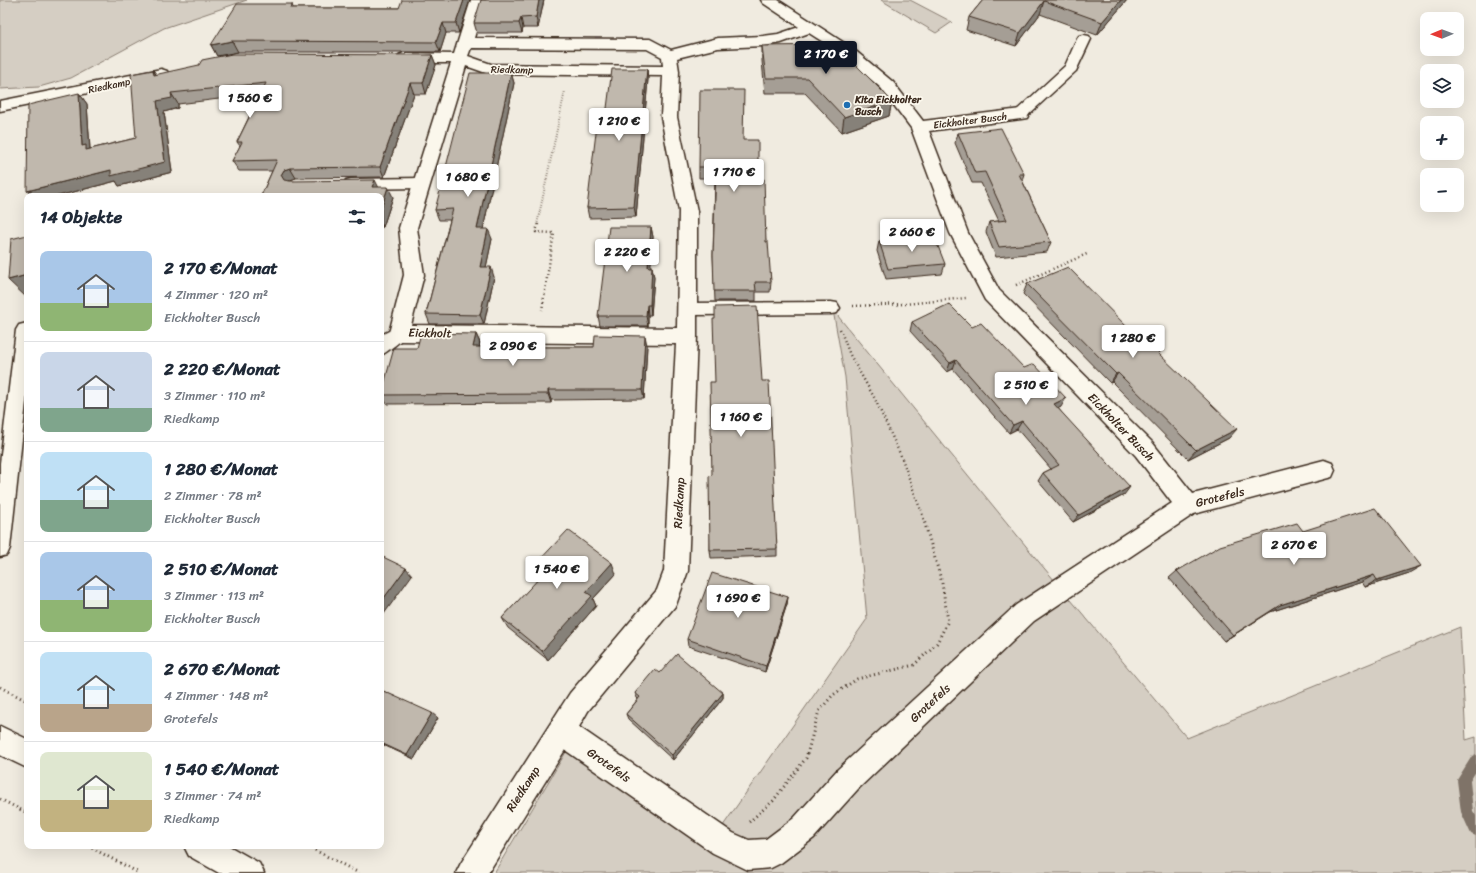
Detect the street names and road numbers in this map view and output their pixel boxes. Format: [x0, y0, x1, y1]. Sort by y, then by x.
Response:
street label: Riedkamp [491, 61, 534, 79]
street label: Riedkamp [87, 73, 133, 99]
street label: Eickholter Busch [932, 108, 1008, 134]
street label: Eickholt [408, 322, 452, 344]
street label: Eickholter Busch [1082, 387, 1160, 467]
street label: Riedkamp [667, 476, 691, 529]
street label: Grotefels [1193, 480, 1247, 514]
street label: Grotefels [904, 678, 956, 728]
street label: Grotefels [582, 742, 636, 789]
street label: Riedkamp [500, 761, 546, 816]

